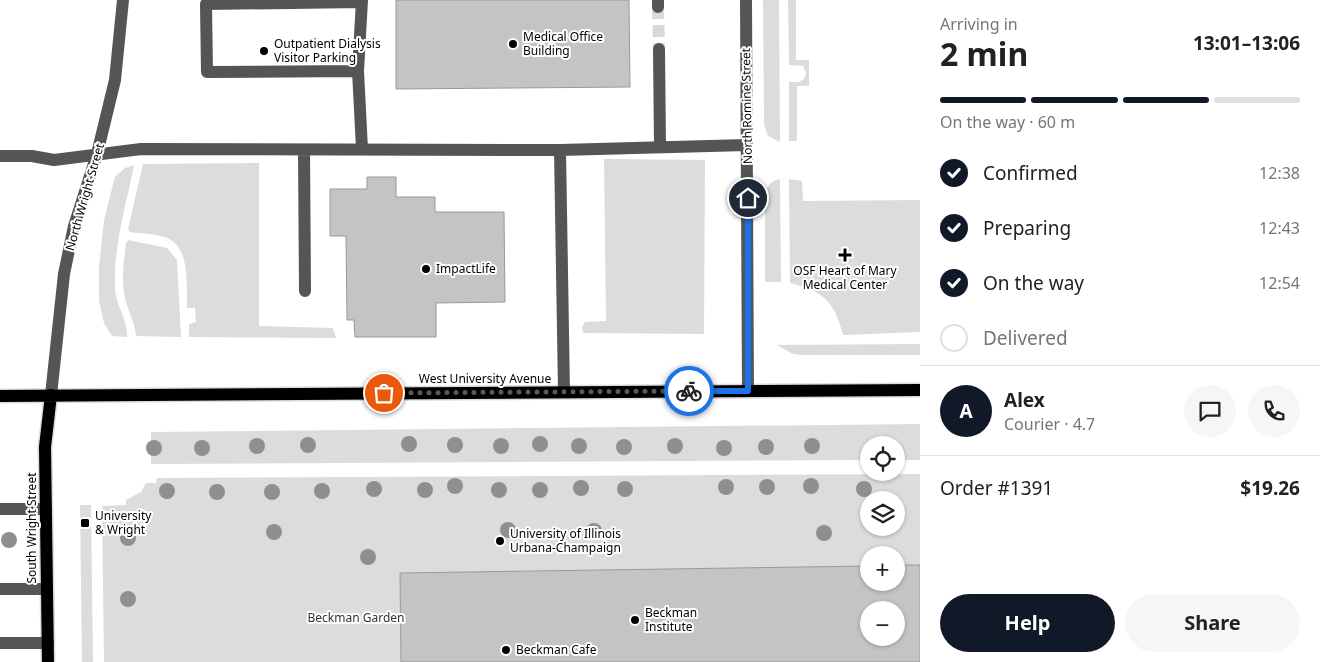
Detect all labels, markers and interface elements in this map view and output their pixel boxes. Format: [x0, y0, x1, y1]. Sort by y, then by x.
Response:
text: Arriving in [940, 13, 1018, 35]
place label: Medical Office Building [523, 28, 603, 59]
text: 13:01–13:06 [1193, 30, 1300, 56]
text: 2 min [940, 32, 1028, 75]
place label: Outpatient Dialysis Visitor Parking [274, 35, 381, 66]
marker: Medical Office Building [507, 38, 519, 50]
marker: Outpatient Dialysis Visitor Parking [258, 45, 270, 57]
street label: North Romine Street [737, 47, 756, 164]
text: On the way · 60 m [940, 111, 1075, 133]
street label: North Wright Street [61, 141, 108, 253]
icon: check [940, 159, 968, 187]
text: Confirmed [983, 160, 1078, 186]
text: 12:38 [1259, 162, 1300, 184]
pin [727, 177, 769, 219]
icon: home [734, 184, 762, 212]
icon: check [940, 214, 968, 242]
text: Preparing [983, 215, 1071, 241]
text: 12:43 [1259, 217, 1300, 239]
marker: OSF Heart of Mary Medical Center [838, 248, 852, 262]
place label: ImpactLife [436, 260, 496, 277]
place label: OSF Heart of Mary Medical Center [793, 262, 898, 293]
marker: ImpactLife [420, 263, 432, 275]
icon: check [940, 269, 968, 297]
text: On the way [983, 270, 1084, 296]
text: 12:54 [1259, 272, 1300, 294]
text: Delivered [983, 325, 1068, 351]
courier [664, 366, 714, 416]
street label: West University Avenue [419, 370, 551, 387]
pin [363, 372, 405, 414]
icon: bike [675, 377, 703, 405]
icon: bag [370, 379, 398, 407]
button: chat [1184, 385, 1236, 437]
button: phone [1248, 385, 1300, 437]
text: Alex [1004, 387, 1045, 413]
text: A [959, 398, 973, 424]
text: Courier · 4.7 [1004, 413, 1095, 435]
map controls [860, 436, 905, 646]
button: locate [860, 436, 905, 481]
street label: South Wright Street [23, 472, 40, 583]
text: Order #1391 [940, 475, 1053, 501]
text: $19.26 [1240, 475, 1300, 501]
button: layers [860, 491, 905, 536]
place label: University & Wright [95, 507, 152, 538]
marker: University & Wright [79, 517, 91, 529]
place label: University of Illinois Urbana-Champaign [510, 525, 621, 556]
marker: University of Illinois Urbana-Champaign [494, 535, 506, 547]
button: + [860, 546, 905, 591]
button: Help [940, 594, 1115, 652]
button: Share [1125, 594, 1300, 652]
button: − [860, 601, 905, 646]
place label: Beckman Institute [645, 604, 697, 635]
park label: Beckman Garden [308, 609, 404, 626]
marker: Beckman Institute [629, 614, 641, 626]
place label: Beckman Cafe [516, 641, 597, 658]
marker: Beckman Cafe [500, 644, 512, 656]

